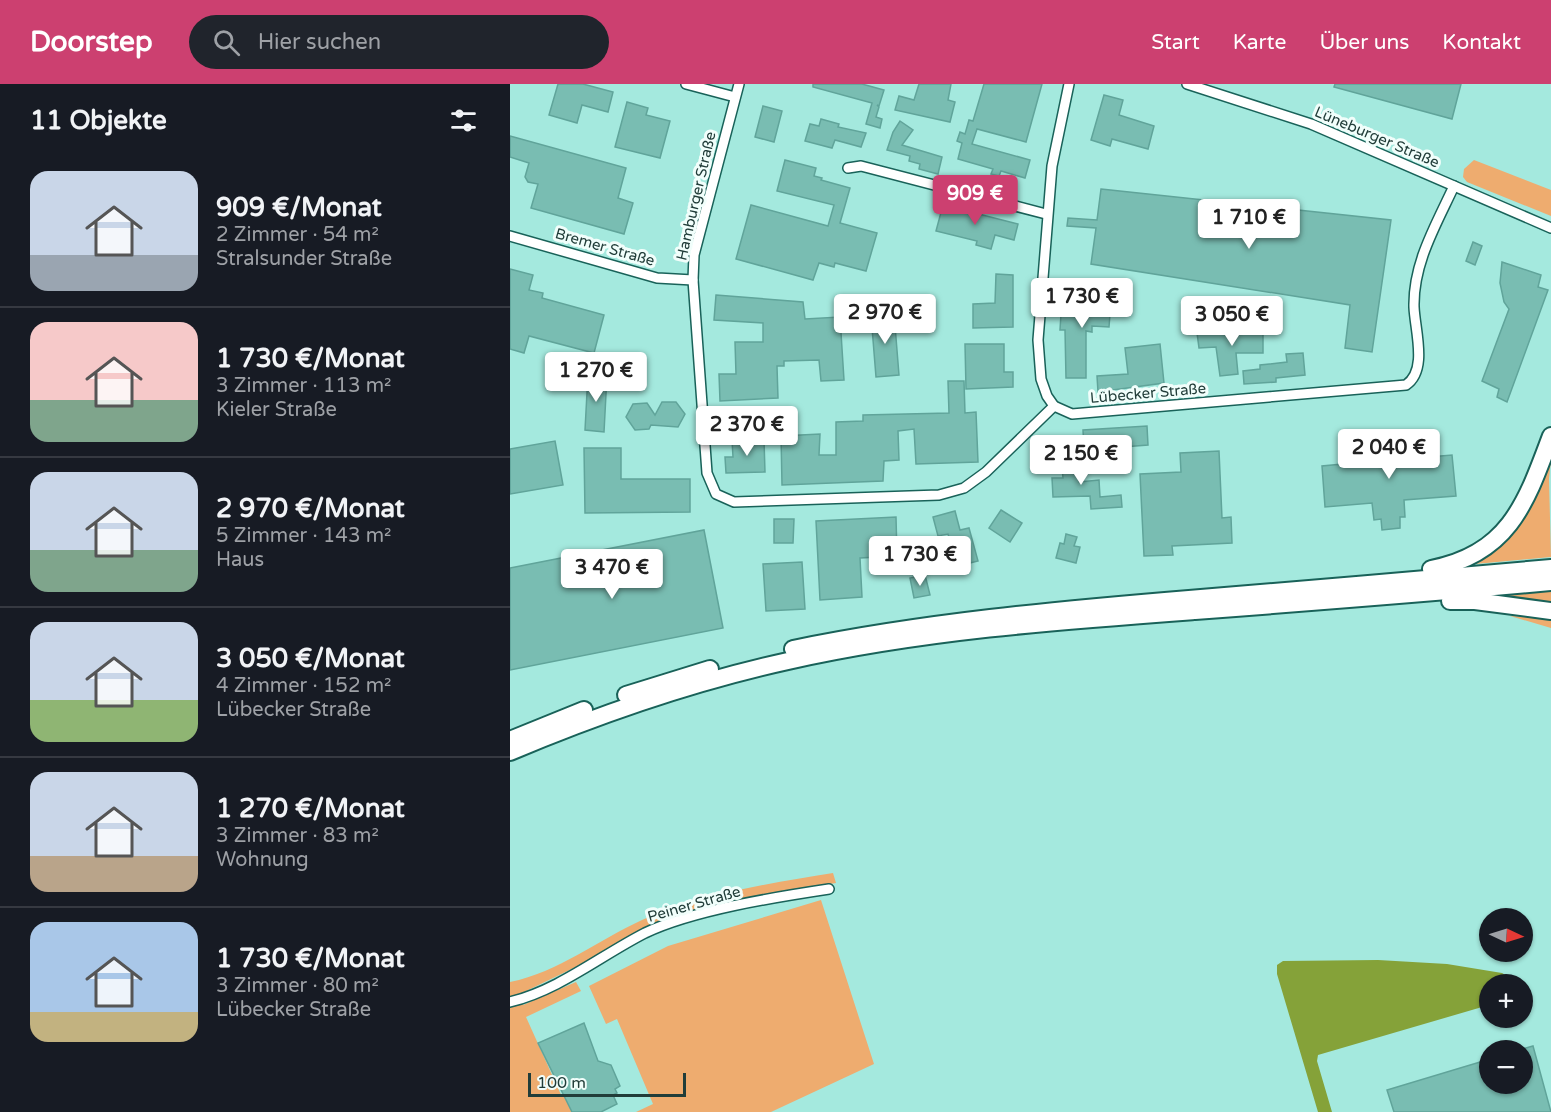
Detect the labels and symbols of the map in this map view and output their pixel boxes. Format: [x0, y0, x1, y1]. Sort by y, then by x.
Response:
street label: Lüneburger Straße [1312, 103, 1442, 171]
street label: Hamburger Straße [672, 130, 720, 262]
pin: 909 € [933, 175, 1017, 226]
pin: 1 710 € [1194, 199, 1304, 250]
street label: Bremer Straße [553, 224, 657, 270]
pin: 1 730 € [1027, 278, 1137, 329]
pin: 2 970 € [830, 294, 940, 345]
pin: 3 050 € [1177, 296, 1287, 347]
pin: 1 270 € [541, 352, 651, 403]
street label: Lübecker Straße [1089, 379, 1207, 407]
pin: 2 370 € [692, 406, 802, 457]
pin: 2 040 € [1334, 429, 1444, 480]
pin: 2 150 € [1026, 435, 1136, 486]
pin: 1 730 € [865, 536, 975, 587]
pin: 3 470 € [557, 549, 667, 600]
street label: Peiner Straße [645, 882, 743, 926]
north arrow [1479, 908, 1533, 962]
scale bar [528, 1070, 686, 1098]

